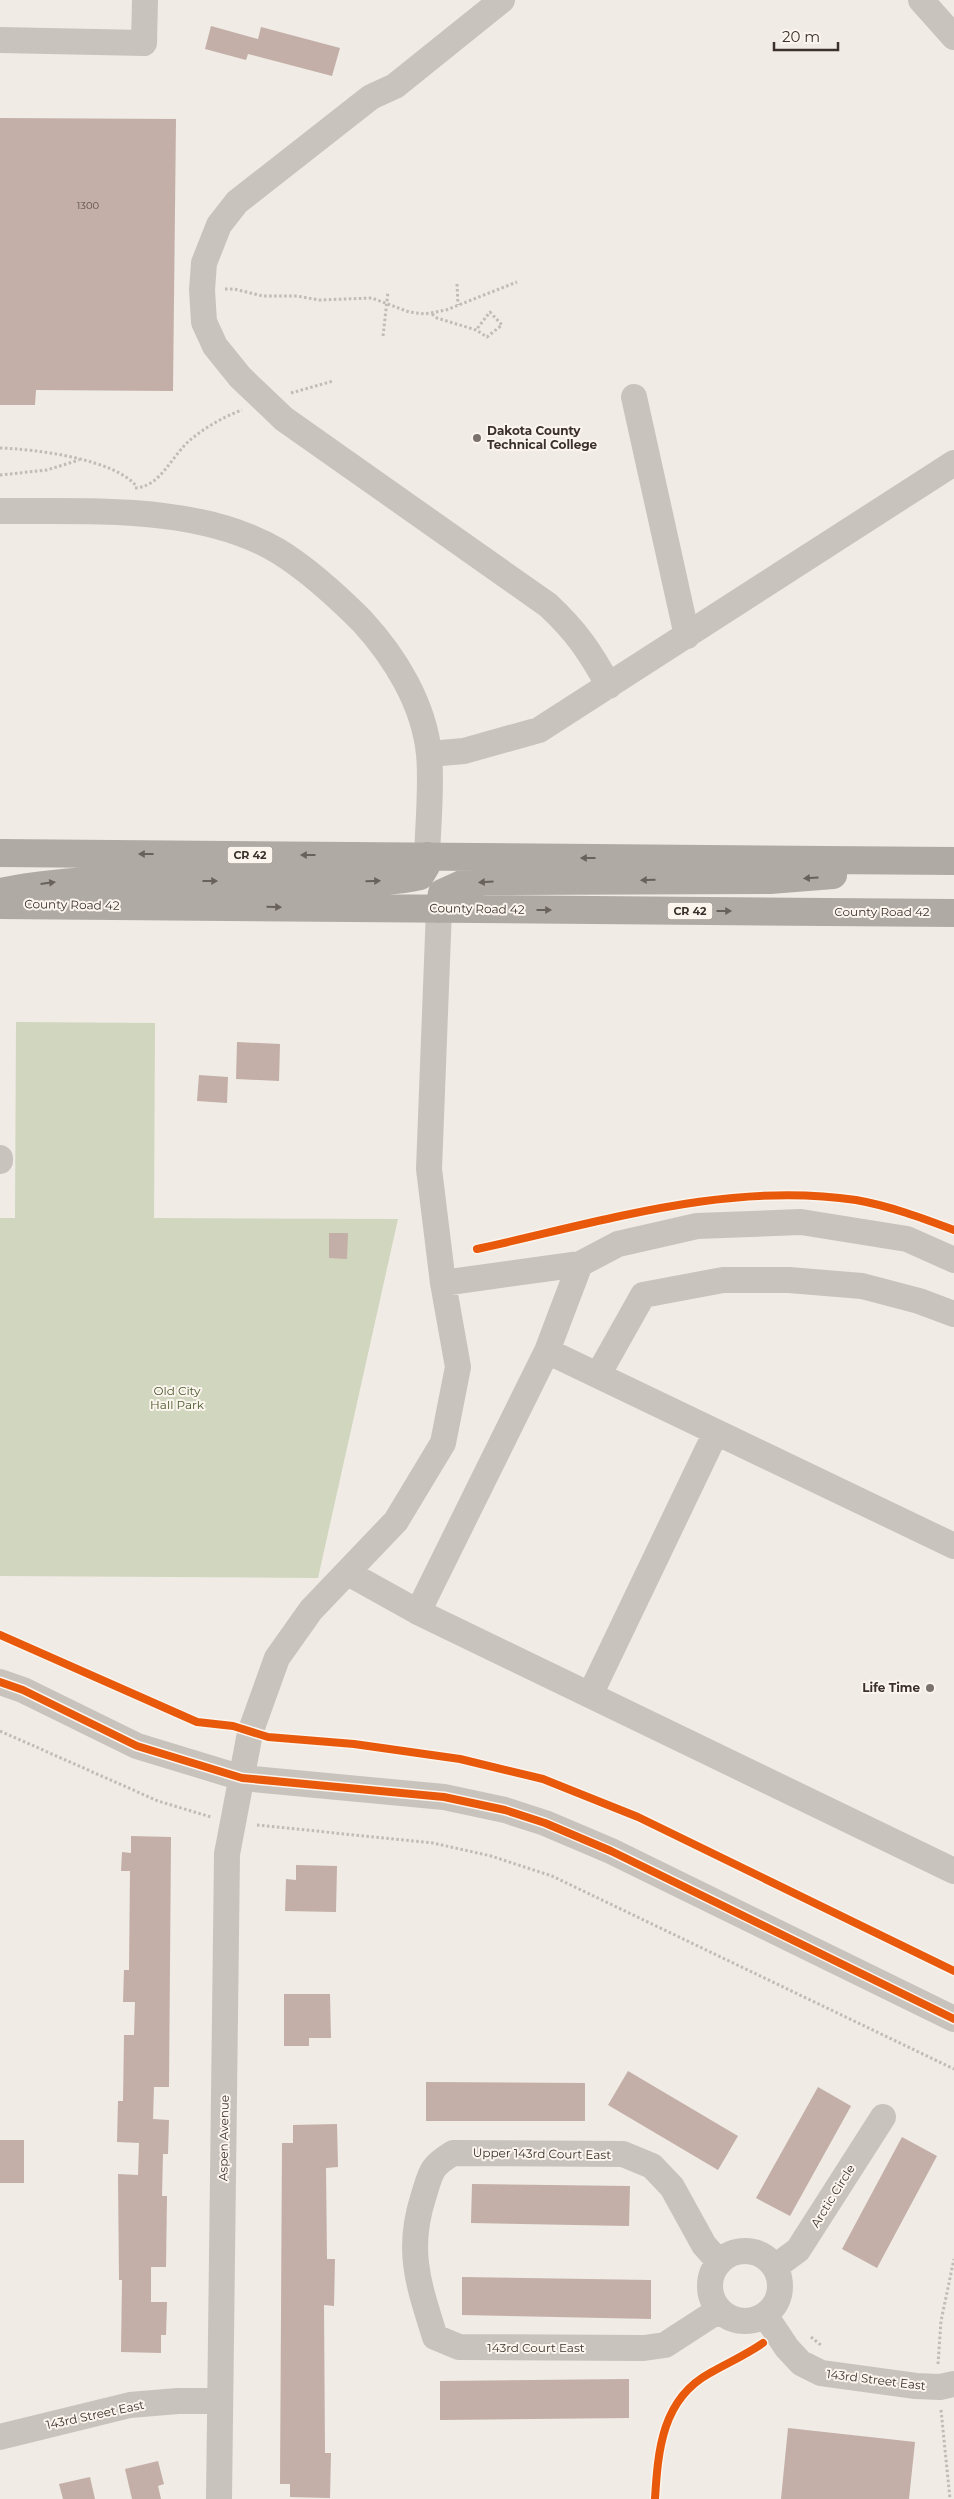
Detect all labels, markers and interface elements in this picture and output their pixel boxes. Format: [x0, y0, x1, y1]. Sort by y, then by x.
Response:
scale bar [774, 20, 838, 52]
text: 20 m [782, 27, 820, 46]
house number: 1300 [77, 199, 100, 212]
place label: Dakota County Technical College [487, 423, 598, 452]
marker: Dakota County Technical College [471, 432, 483, 444]
road number: CR 42 [228, 846, 272, 864]
one-way arrow [137, 850, 153, 858]
one-way arrow [300, 851, 316, 859]
one-way arrow [580, 854, 596, 862]
one-way arrow [803, 874, 819, 882]
one-way arrow [365, 876, 381, 884]
one-way arrow [640, 876, 656, 884]
one-way arrow [203, 877, 219, 885]
one-way arrow [478, 878, 494, 886]
one-way arrow [40, 879, 56, 887]
street label: County Road 42 [24, 896, 120, 913]
street label: County Road 42 [429, 900, 525, 917]
road number: CR 42 [668, 902, 712, 919]
one-way arrow [266, 903, 282, 911]
street label: County Road 42 [834, 904, 930, 919]
one-way arrow [536, 906, 552, 914]
one-way arrow [716, 907, 732, 915]
park label: Old City Hall Park [150, 1383, 205, 1412]
place label: Life Time [862, 1680, 920, 1695]
marker: Life Time [924, 1682, 936, 1694]
street label: Aspen Avenue [215, 2095, 232, 2181]
street label: Upper 143rd Court East [473, 2145, 611, 2162]
street label: Arctic Circle [807, 2161, 858, 2230]
street label: 143rd Court East [487, 2340, 585, 2355]
street label: 143rd Street East [826, 2366, 927, 2393]
street label: 143rd Street East [44, 2397, 145, 2432]

